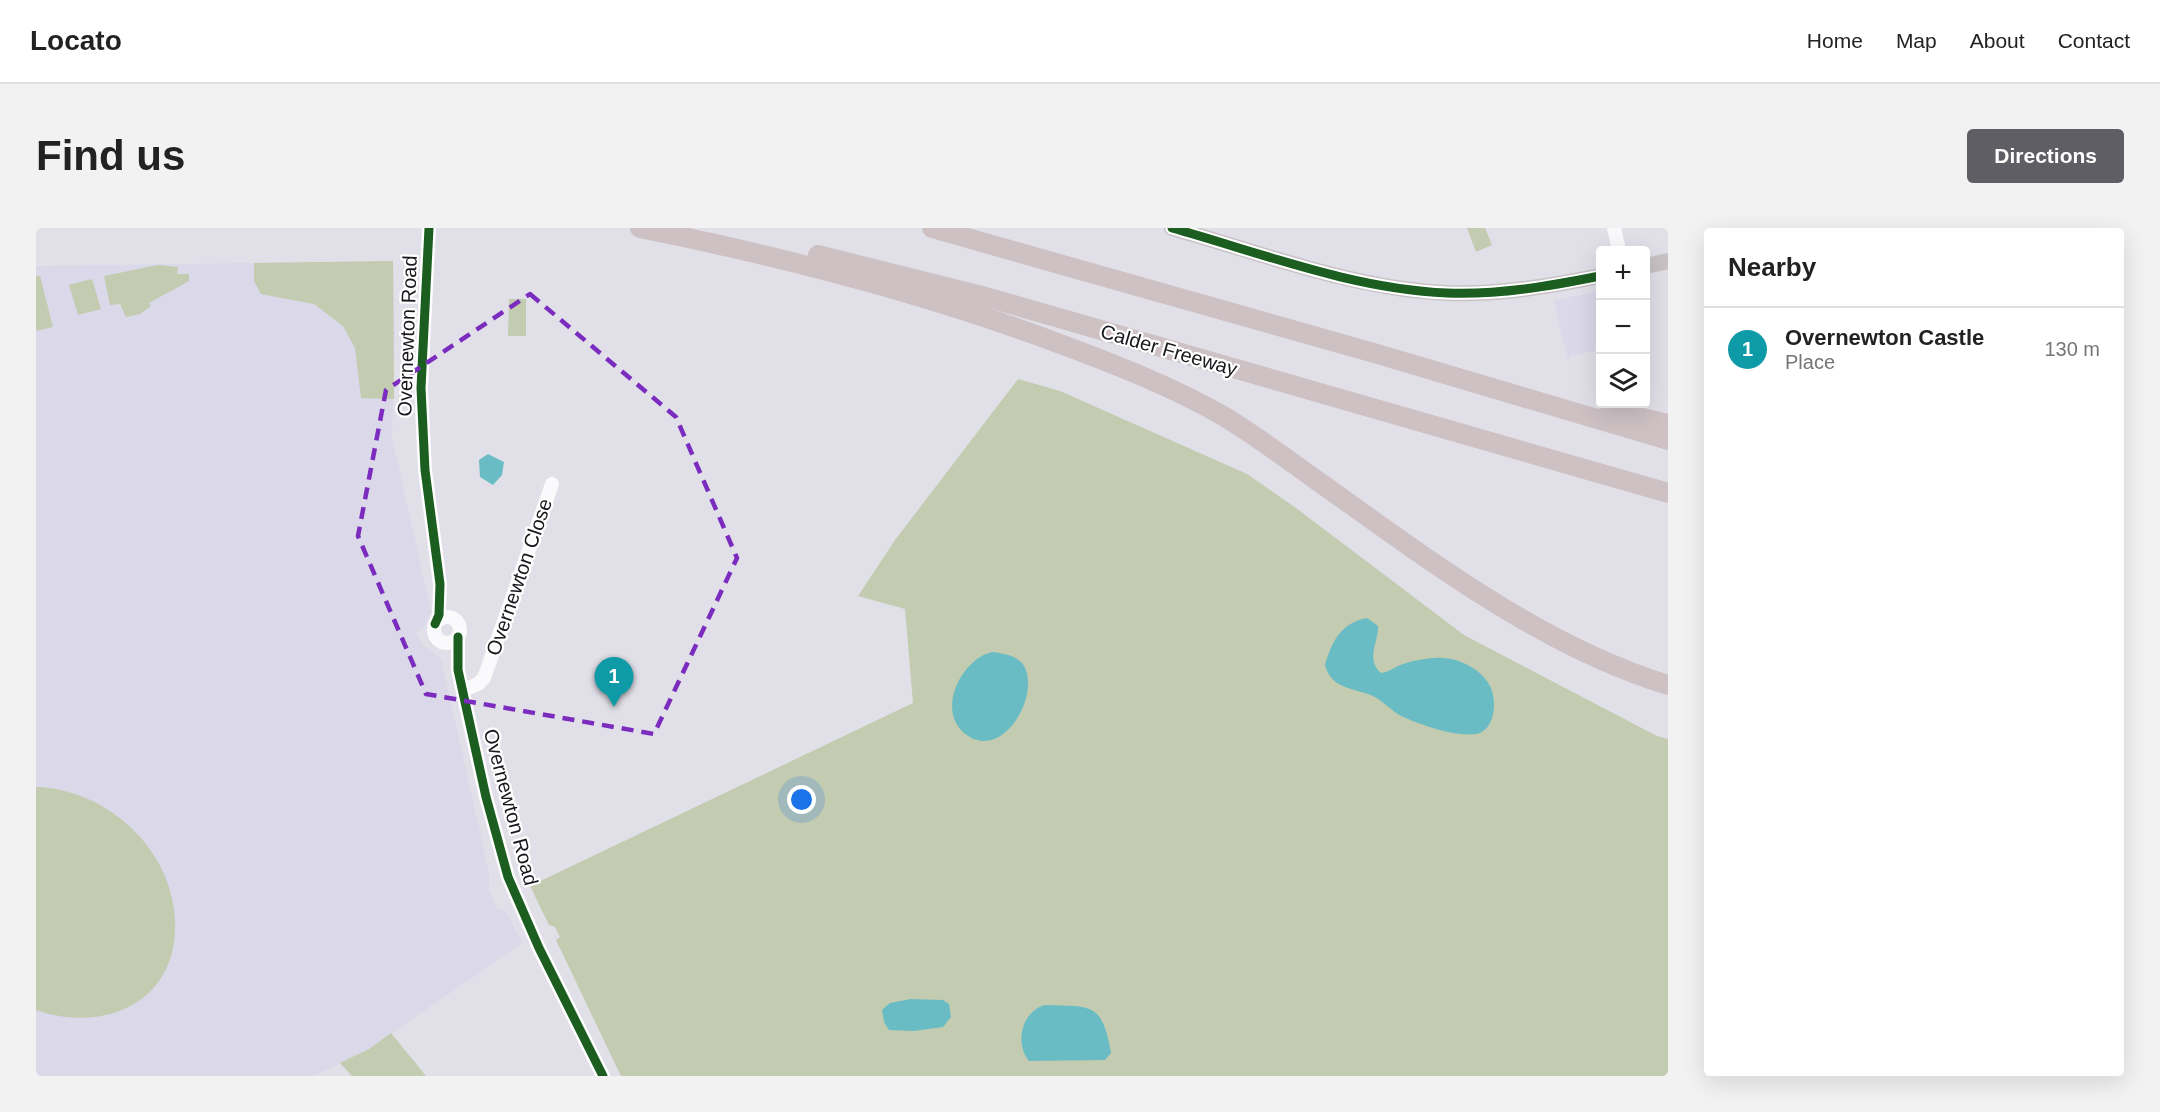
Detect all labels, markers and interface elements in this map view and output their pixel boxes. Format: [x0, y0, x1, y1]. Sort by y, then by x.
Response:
text: Locato [30, 25, 122, 56]
text: Home [1807, 29, 1863, 52]
text: Map [1896, 29, 1937, 52]
text: About [1970, 29, 2025, 52]
text: Contact [2058, 29, 2130, 52]
button: Directions [1967, 129, 2124, 183]
text: Find us [36, 132, 185, 179]
map controls [1596, 246, 1650, 408]
button: + [1596, 246, 1650, 300]
text: Nearby [1728, 252, 1816, 282]
street label: Overnewton Road [393, 255, 421, 417]
button: − [1596, 300, 1650, 354]
street label: Calder Freeway [1098, 320, 1240, 380]
text: Overnewton Castle [1785, 325, 1984, 350]
text: 1 [1742, 338, 1753, 360]
text: 130 m [2044, 338, 2100, 360]
text: Place [1785, 351, 1835, 373]
button: layers [1596, 354, 1650, 408]
street label: Overnewton Close [482, 496, 556, 658]
pin: 1 [594, 658, 634, 707]
street label: Overnewton Road [480, 726, 542, 888]
your location [787, 785, 816, 814]

